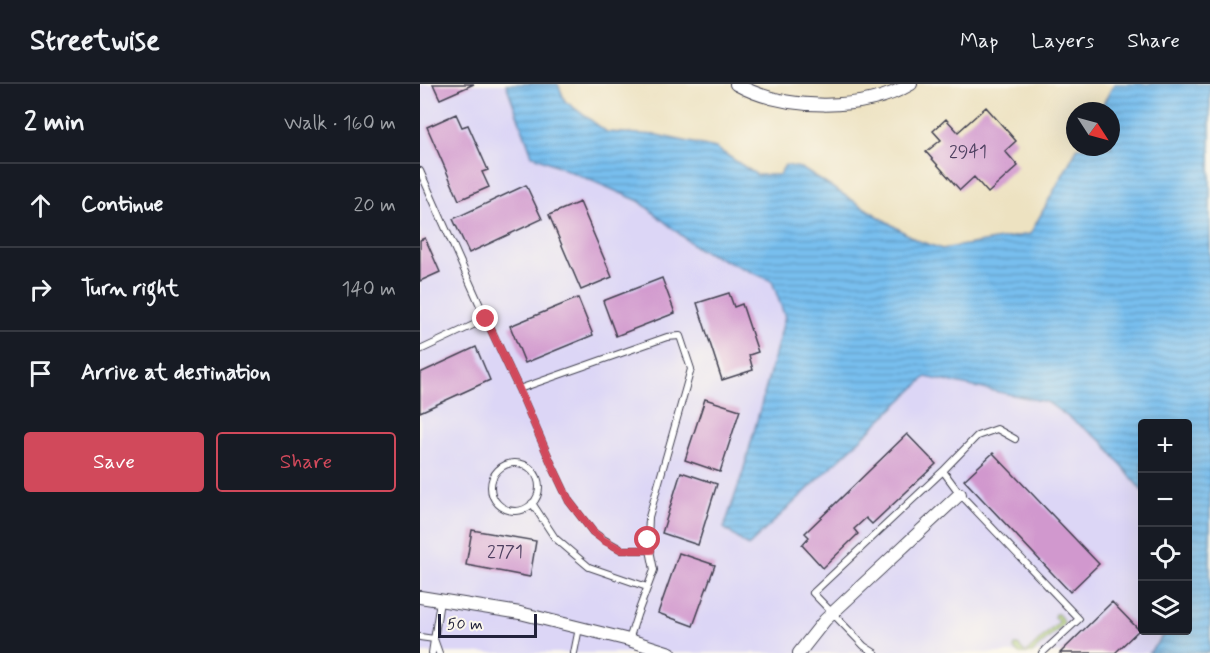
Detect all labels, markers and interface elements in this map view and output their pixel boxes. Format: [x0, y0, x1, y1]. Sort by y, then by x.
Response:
text: Streetwise [30, 23, 160, 60]
text: Map [960, 27, 998, 55]
text: Layers [1031, 27, 1094, 55]
text: Share [1127, 27, 1180, 55]
north arrow [1066, 102, 1120, 156]
text: 2 min [24, 106, 85, 140]
text: Walk · 160 m [284, 110, 396, 137]
house number: 2941 [949, 140, 987, 164]
icon: ahead [24, 189, 57, 222]
text: Continue [81, 191, 163, 219]
text: 20 m [353, 192, 396, 219]
icon: right [24, 273, 57, 306]
text: Turn right [81, 275, 179, 303]
text: 140 m [342, 276, 396, 303]
route end [472, 305, 498, 331]
icon: arrive [24, 357, 57, 390]
text: Arrive at destination [81, 359, 271, 387]
map controls [1138, 419, 1192, 635]
button: + [1138, 419, 1192, 473]
button: Save [24, 432, 204, 492]
button: Share [216, 432, 396, 492]
button: − [1138, 473, 1192, 527]
route start [634, 526, 660, 552]
button: locate [1138, 527, 1192, 581]
house number: 2771 [487, 540, 523, 564]
button: layers [1138, 581, 1192, 635]
scale bar [438, 611, 537, 638]
text: 50 m [447, 614, 483, 635]

